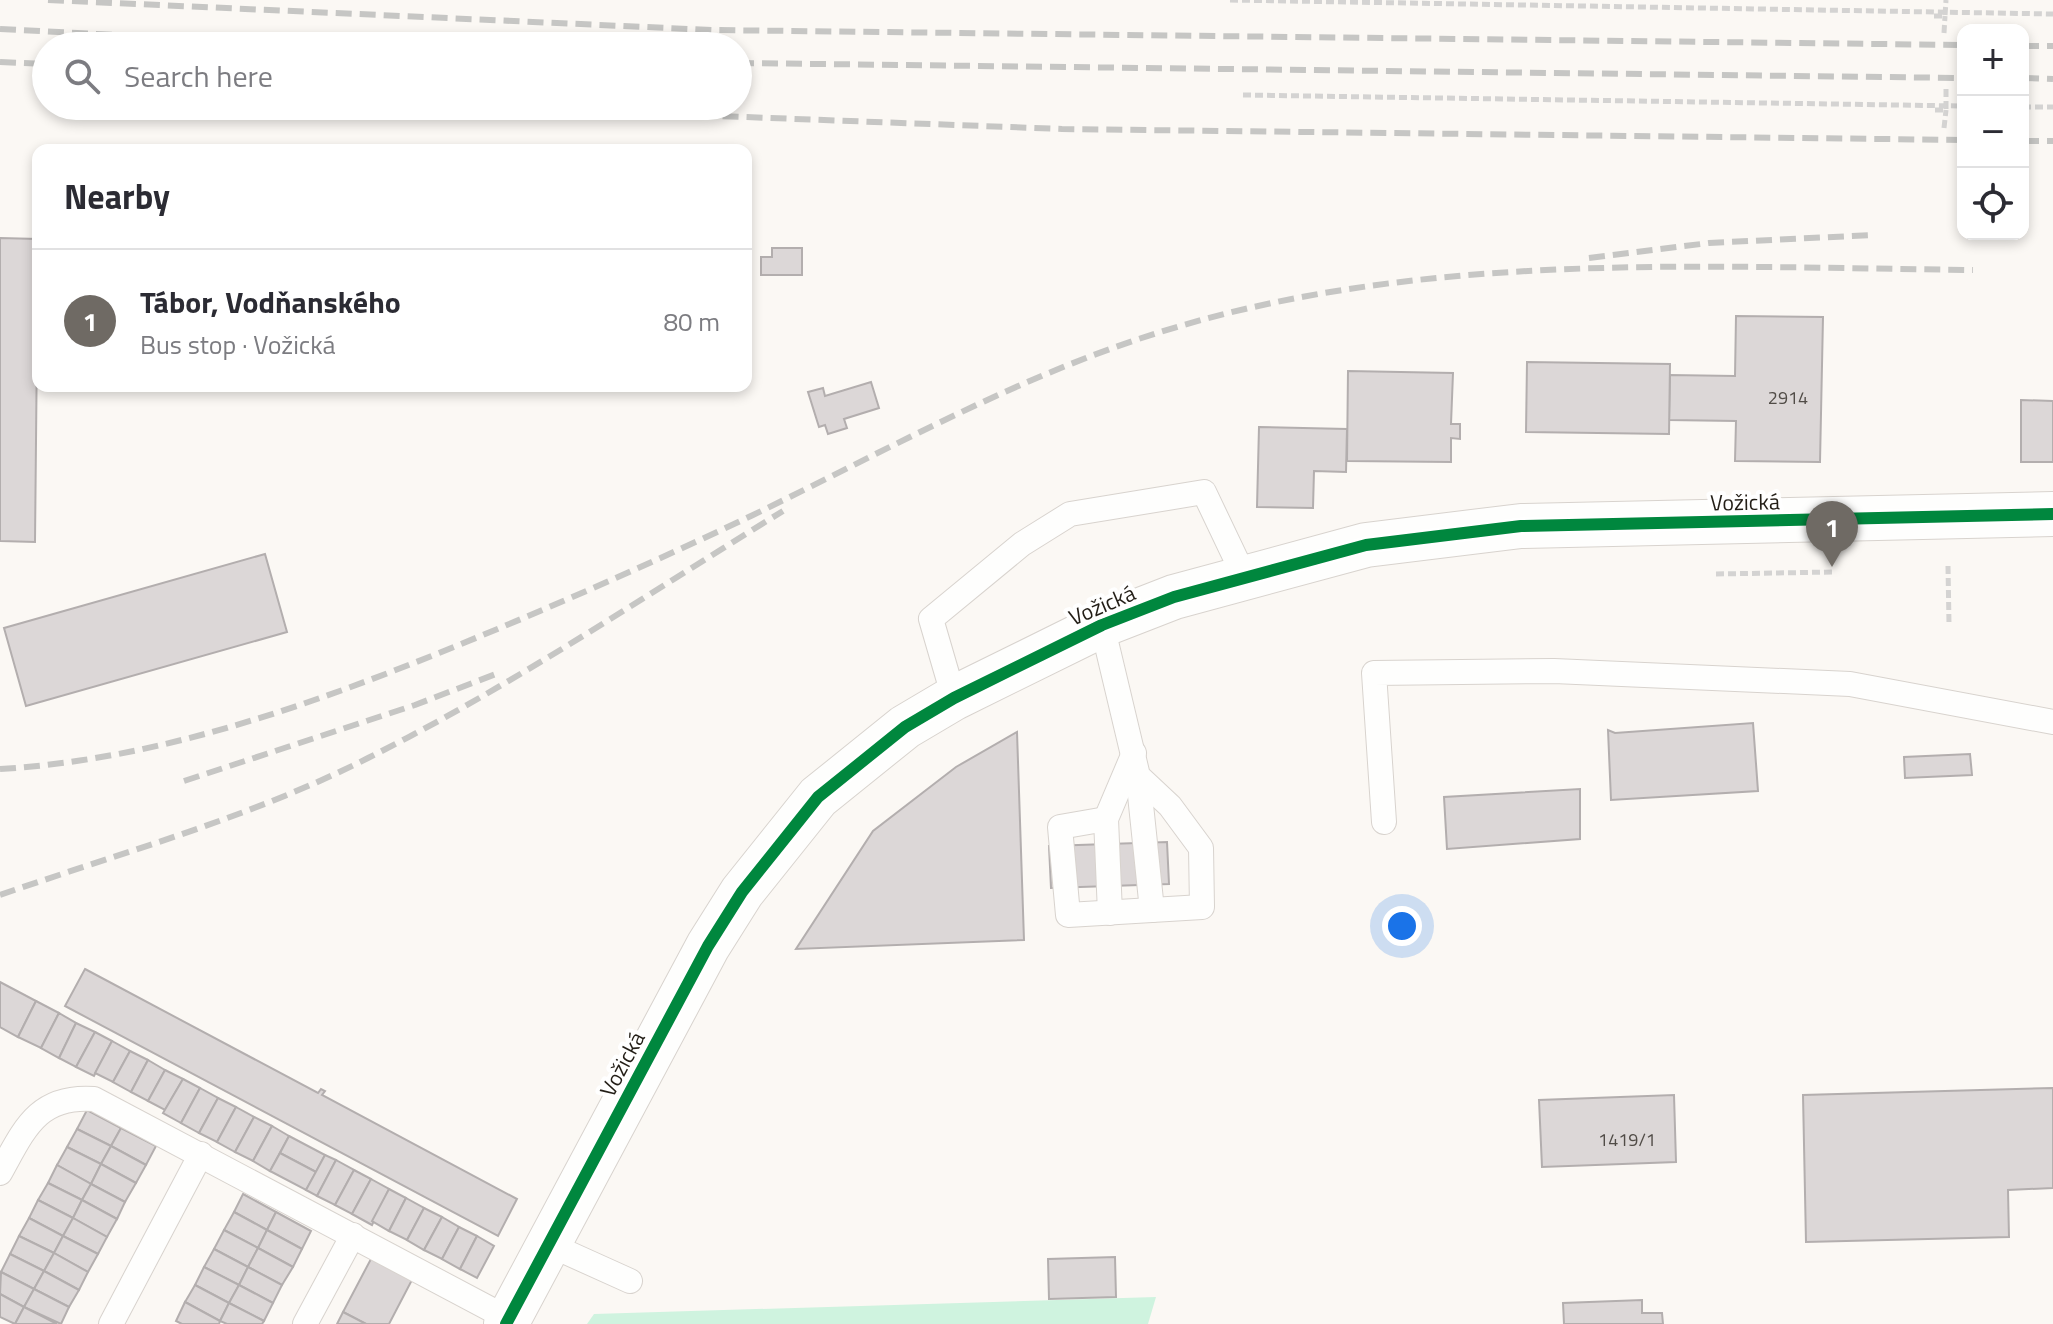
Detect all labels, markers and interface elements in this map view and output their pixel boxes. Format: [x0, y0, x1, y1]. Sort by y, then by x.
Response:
map controls [1957, 24, 2029, 240]
button: + [1957, 24, 2029, 96]
search box [32, 32, 752, 120]
text: Search here [124, 53, 273, 99]
icon: search [60, 54, 104, 98]
button: − [1957, 96, 2029, 168]
button: locate [1957, 168, 2029, 240]
text: Nearby [64, 170, 170, 222]
text: Tábor, Vodňanského [140, 279, 401, 325]
text: 1 [83, 302, 97, 341]
text: 80 m [663, 302, 720, 341]
text: Bus stop · Vožická [140, 325, 336, 364]
house number: 2914 [1768, 384, 1808, 411]
street label: Vožická [1710, 484, 1780, 520]
pin: 1 [1806, 501, 1858, 567]
street label: Vožická [1063, 576, 1141, 634]
your location [1382, 906, 1422, 946]
street label: Vožická [591, 1025, 653, 1103]
house number: 1419/1 [1598, 1126, 1656, 1153]

